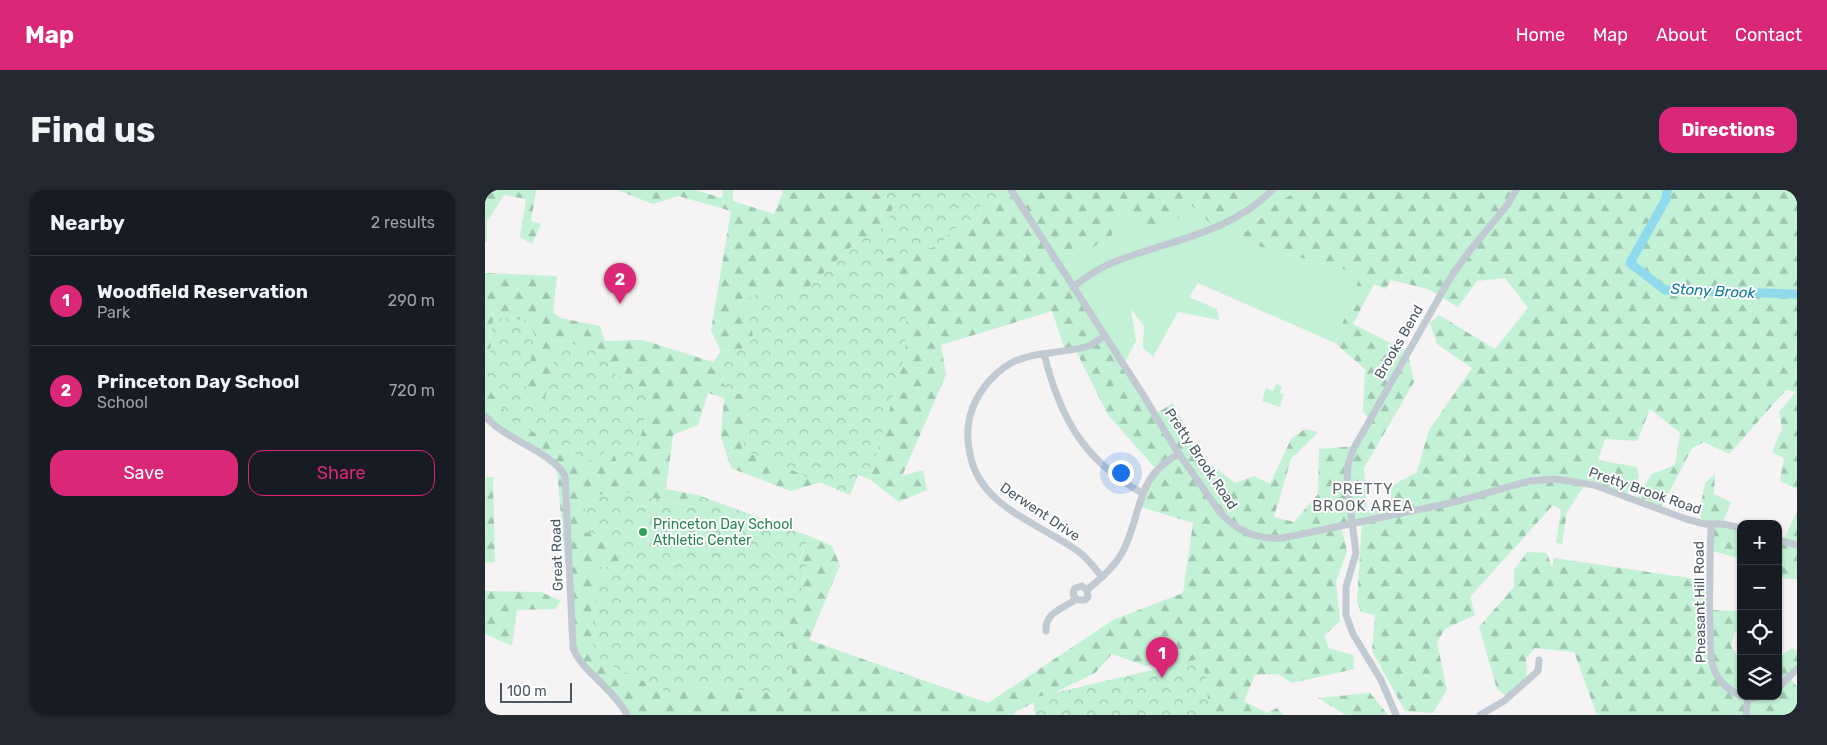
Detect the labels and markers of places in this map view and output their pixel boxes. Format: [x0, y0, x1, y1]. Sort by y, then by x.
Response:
pin: 2 [604, 263, 636, 304]
place label: Princeton Day School Athletic Center [653, 516, 793, 549]
marker: Princeton Day School Athletic Center [637, 526, 649, 538]
pin: 1 [1146, 637, 1178, 678]

